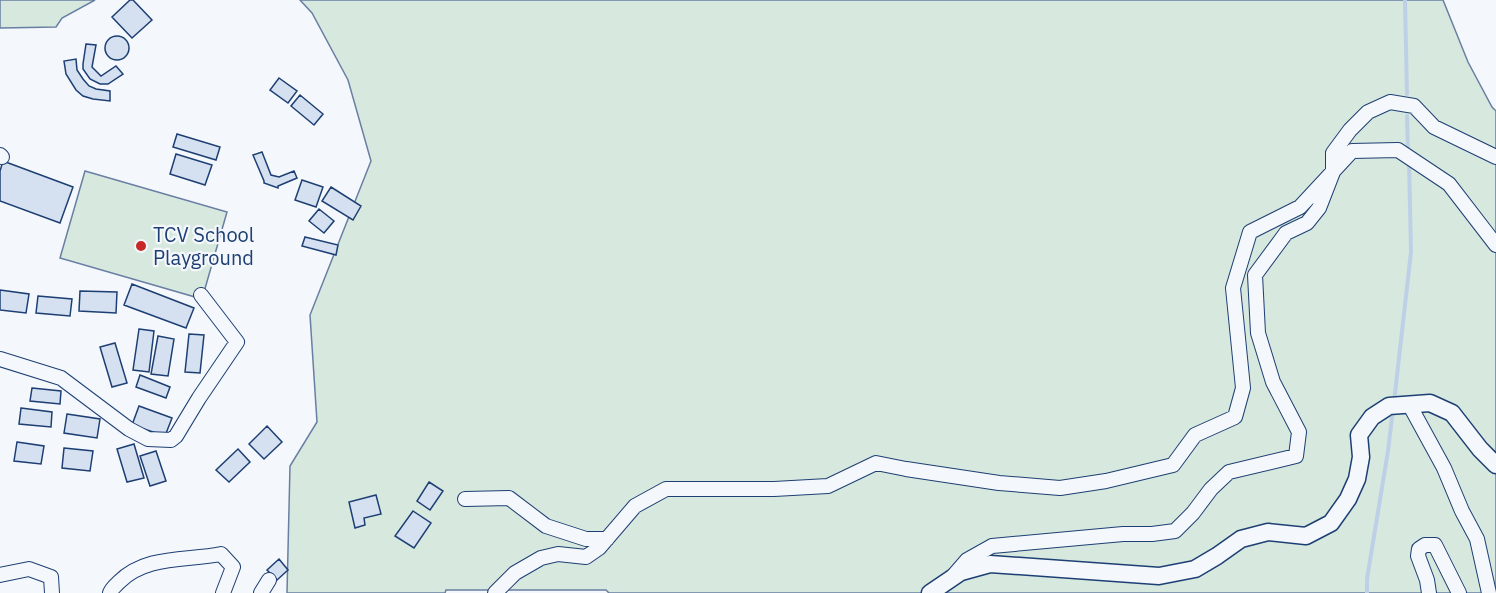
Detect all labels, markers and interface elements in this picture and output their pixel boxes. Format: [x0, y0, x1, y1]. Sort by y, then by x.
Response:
place label: TCV School Playground [153, 221, 254, 271]
marker: TCV School Playground [134, 239, 148, 253]

